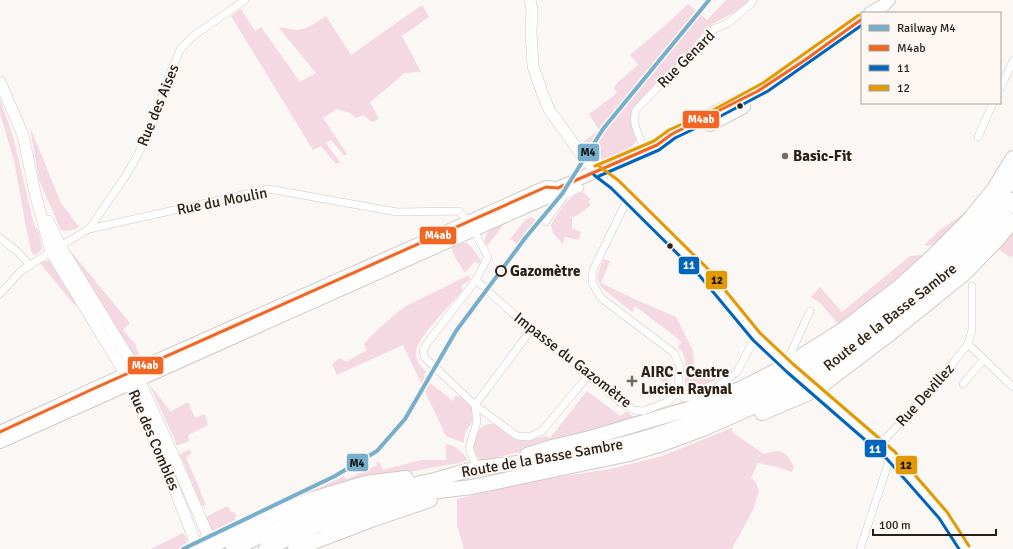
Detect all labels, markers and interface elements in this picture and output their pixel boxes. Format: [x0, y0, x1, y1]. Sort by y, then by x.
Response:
legend [861, 12, 1001, 104]
text: Railway M4 [897, 21, 956, 36]
street label: Rue Genard [653, 26, 719, 92]
text: M4ab [897, 41, 926, 56]
street label: Rue des Aises [133, 61, 183, 149]
text: 11 [897, 61, 910, 76]
text: 12 [897, 81, 910, 96]
unlabelled marker [735, 101, 745, 111]
line badge: M4ab [682, 110, 720, 129]
text: M4ab [688, 113, 714, 126]
line badge: M4 [577, 143, 600, 162]
text: M4 [580, 146, 596, 159]
place label: Basic-Fit [793, 147, 852, 165]
marker: Basic-Fit [780, 151, 790, 161]
street label: Rue du Moulin [175, 183, 269, 219]
line badge: M4ab [419, 226, 457, 245]
text: M4ab [425, 229, 451, 242]
unlabelled marker [665, 241, 675, 251]
line badge: 11 [678, 256, 700, 275]
text: 11 [683, 259, 695, 272]
street label: Route de la Basse Sambre [820, 259, 960, 375]
place label: Gazomètre [510, 262, 580, 280]
marker: Gazomètre [495, 265, 507, 277]
line badge: 12 [705, 270, 728, 290]
text: 12 [711, 274, 723, 287]
street label: Impasse du Gazomètre [511, 308, 635, 412]
line badge: M4ab [127, 356, 164, 375]
text: M4ab [132, 359, 158, 372]
street label: Rue Devillez [892, 360, 958, 430]
place label: AIRC - Centre Lucien Raynal [641, 363, 733, 398]
marker: AIRC - Centre Lucien Raynal [626, 375, 638, 387]
street label: Rue des Combles [125, 387, 184, 494]
street label: Route de la Basse Sambre [460, 435, 624, 481]
line badge: 11 [864, 439, 887, 458]
text: 11 [869, 443, 881, 456]
line badge: M4 [346, 453, 369, 472]
line badge: 12 [895, 455, 918, 475]
text: M4 [349, 457, 365, 470]
text: 12 [900, 459, 912, 472]
scale bar [873, 511, 996, 537]
text: 100 m [879, 518, 911, 533]

